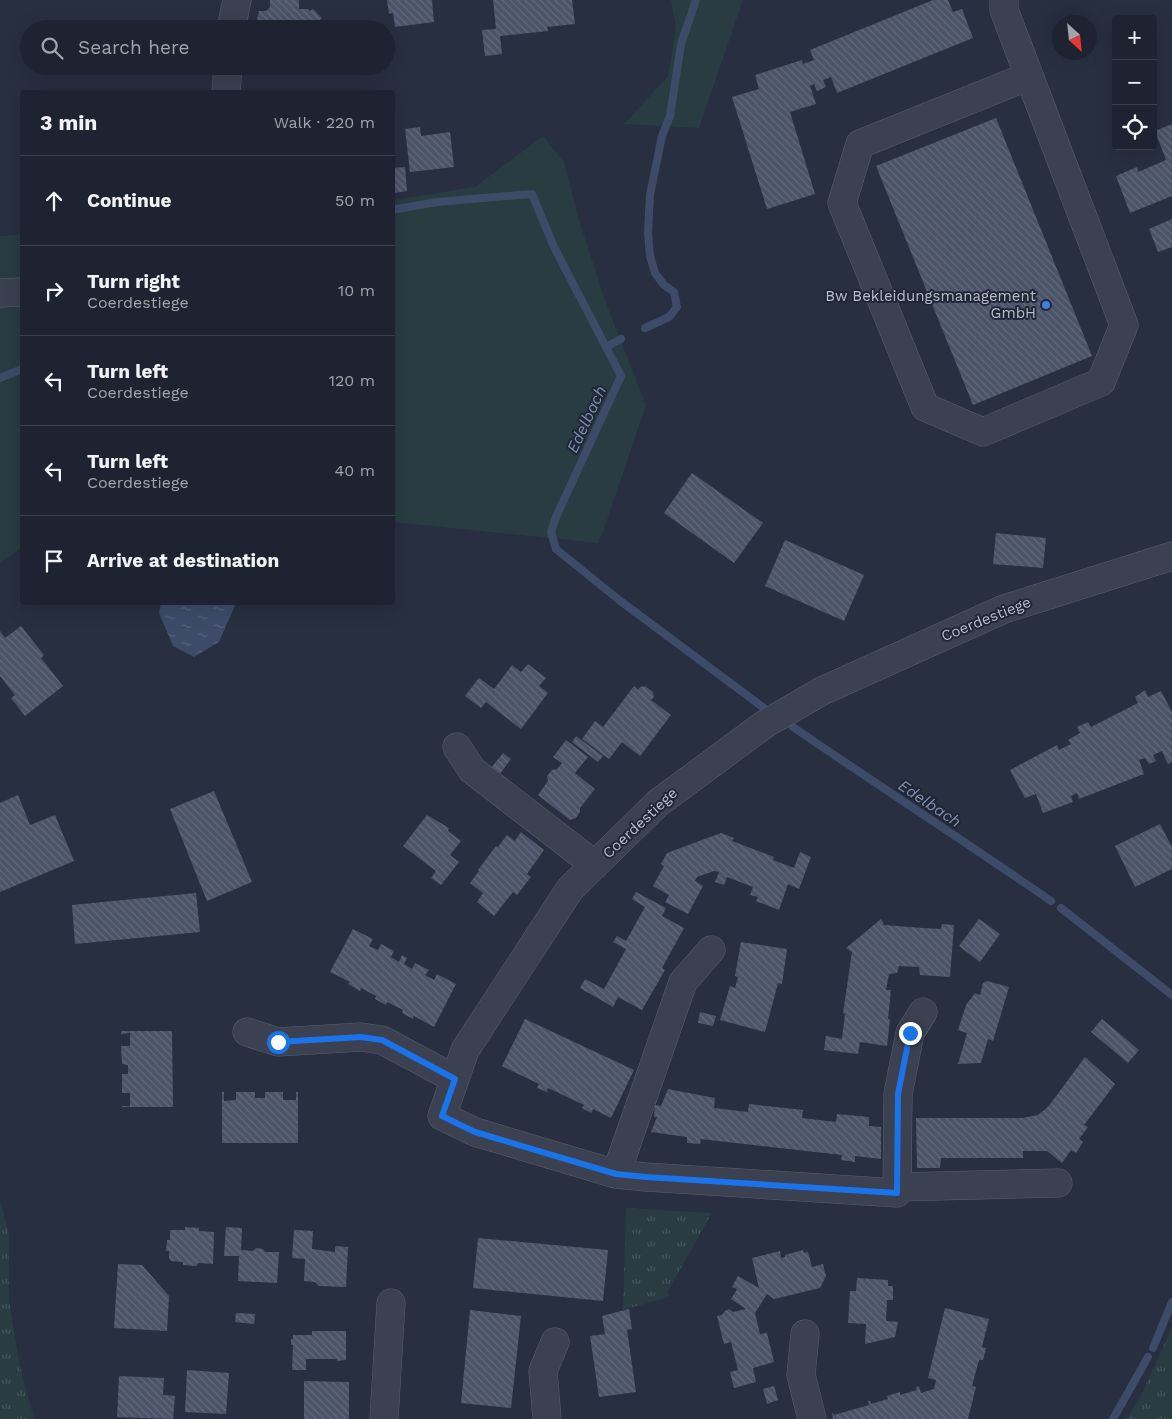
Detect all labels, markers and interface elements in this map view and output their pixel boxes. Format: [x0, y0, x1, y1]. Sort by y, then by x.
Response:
north arrow [1052, 15, 1097, 60]
map controls [1112, 15, 1157, 150]
button: + [1112, 15, 1157, 60]
search box [20, 20, 395, 75]
icon: search [38, 34, 66, 62]
text: Search here [78, 36, 189, 59]
button: − [1112, 60, 1157, 105]
button: locate [1112, 105, 1157, 150]
text: 3 min [40, 110, 97, 135]
text: Walk · 220 m [274, 113, 375, 132]
icon: ahead [40, 187, 68, 215]
text: Continue [87, 189, 171, 212]
text: 50 m [335, 191, 375, 210]
text: Turn right [87, 270, 180, 293]
icon: right [40, 277, 68, 305]
text: 10 m [338, 281, 375, 300]
place label: Bw Bekleidungsmanagement GmbH [825, 287, 1037, 322]
text: Coerdestiege [87, 293, 189, 312]
marker: Bw Bekleidungsmanagement GmbH [1040, 299, 1052, 311]
text: Turn left [87, 360, 168, 383]
icon: left [40, 367, 68, 395]
text: 120 m [329, 371, 375, 390]
text: Coerdestiege [87, 383, 189, 402]
water label: Edelbach [563, 383, 610, 456]
text: Turn left [87, 450, 168, 473]
icon: left [40, 457, 68, 485]
text: 40 m [335, 461, 375, 480]
text: Coerdestiege [87, 473, 189, 492]
icon: arrive [40, 547, 68, 575]
text: Arrive at destination [87, 549, 279, 572]
street label: Coerdestiege [938, 593, 1034, 645]
water label: Edelbach [895, 776, 965, 831]
street label: Coerdestiege [599, 784, 681, 862]
route end [899, 1022, 922, 1045]
route start [267, 1031, 290, 1054]

